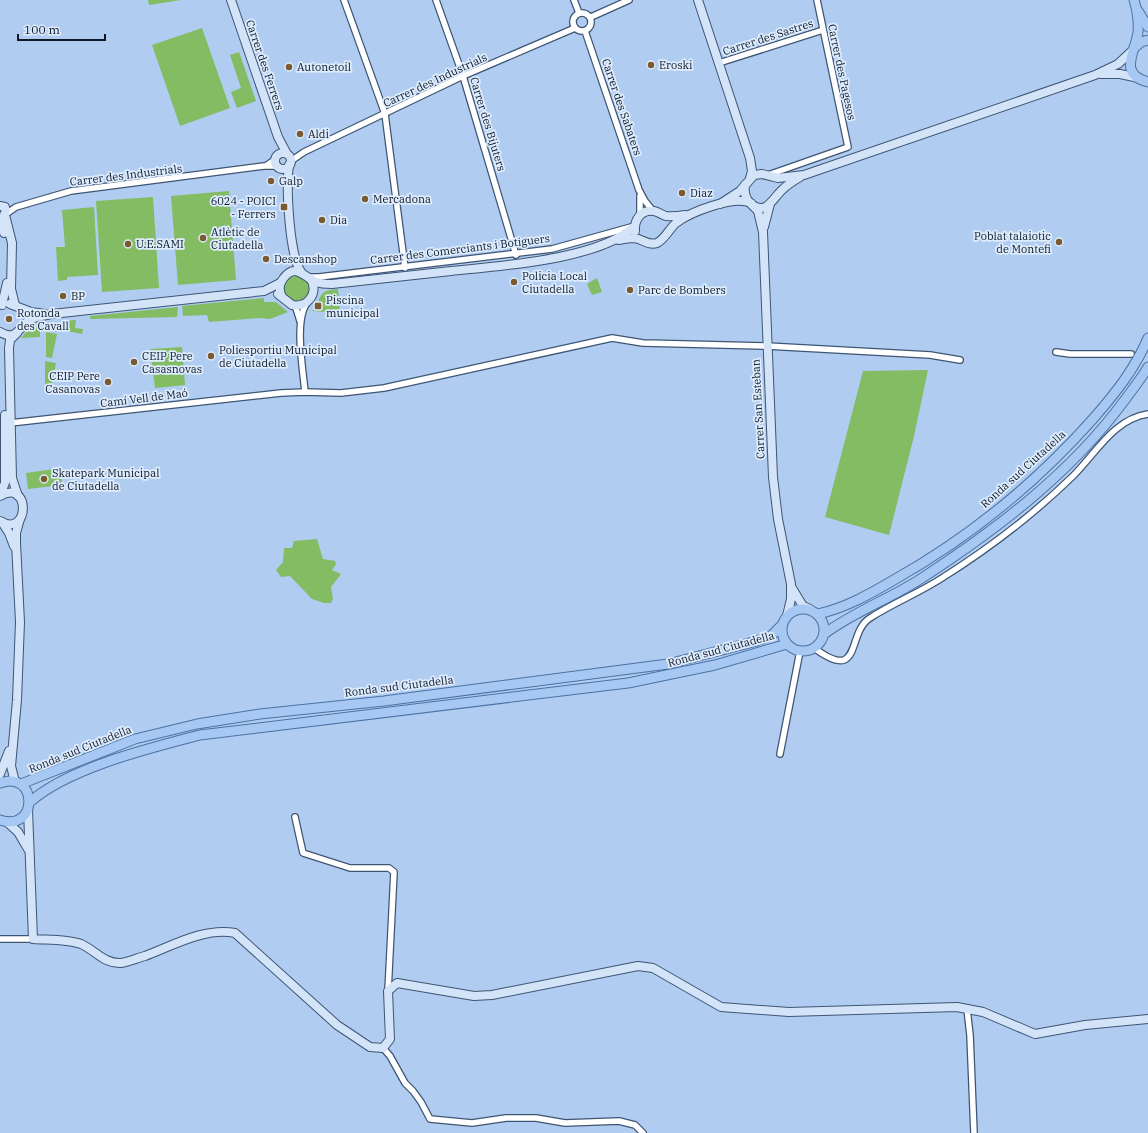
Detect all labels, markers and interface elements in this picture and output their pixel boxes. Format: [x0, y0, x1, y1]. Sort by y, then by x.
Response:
scale bar [18, 16, 105, 42]
street label: Carrer des Sastres [721, 16, 815, 58]
street label: Carrer des Ferrers [243, 18, 287, 112]
text: 100 m [24, 22, 60, 37]
street label: Carrer des Pagesos [825, 23, 859, 121]
street label: Carrer des Industrials [381, 50, 489, 110]
street label: Carrer des Sabaters [599, 57, 645, 157]
place label: Eroski [659, 58, 693, 72]
place label: Autonetoil [297, 60, 351, 74]
marker: Eroski [646, 60, 656, 70]
marker: Autonetoil [284, 62, 294, 72]
street label: Carrer des Bijuters [467, 75, 509, 173]
place label: Aldi [308, 127, 329, 141]
marker: Aldi [295, 129, 305, 139]
street label: Carrer des Industrials [69, 161, 183, 189]
place label: Galp [279, 174, 303, 188]
marker: Galp [266, 176, 276, 186]
place label: Diaz [690, 186, 713, 200]
marker: Diaz [677, 188, 687, 198]
place label: Mercadona [373, 192, 431, 206]
place label: 6024 - POICI - Ferrers [211, 194, 276, 221]
marker: Mercadona [360, 194, 370, 204]
marker: 6024 - POICI - Ferrers [279, 202, 289, 212]
place label: Dia [330, 213, 347, 227]
marker: Dia [317, 215, 327, 225]
place label: Atlètic de Ciutadella [211, 225, 264, 252]
place label: Poblat talaiotic de Montefi [974, 229, 1051, 256]
street label: Carrer des Comerciants i Botiguers [369, 231, 551, 267]
marker: Atlètic de Ciutadella [198, 233, 208, 243]
place label: U.E.SAMI [136, 237, 184, 251]
marker: Poblat talaiotic de Montefi [1054, 237, 1064, 247]
marker: U.E.SAMI [123, 239, 133, 249]
place label: Descanshop [274, 252, 337, 266]
marker: Descanshop [261, 254, 271, 264]
place label: Policia Local Ciutadella [522, 269, 587, 296]
marker: Policia Local Ciutadella [509, 277, 519, 287]
place label: Parc de Bombers [638, 283, 726, 297]
marker: Parc de Bombers [625, 285, 635, 295]
place label: BP [71, 289, 85, 303]
marker: BP [58, 291, 68, 301]
place label: Piscina municipal [326, 293, 379, 320]
marker: Piscina municipal [313, 301, 323, 311]
place label: Rotonda des Cavall [17, 306, 69, 333]
marker: Rotonda des Cavall [4, 314, 14, 324]
place label: Poliesportiu Municipal de Ciutadella [219, 343, 337, 370]
place label: CEIP Pere Casasnovas [142, 349, 202, 376]
marker: Poliesportiu Municipal de Ciutadella [206, 351, 216, 361]
marker: CEIP Pere Casasnovas [129, 357, 139, 367]
street label: Carrer San Esteban [748, 359, 768, 459]
place label: CEIP Pere Casanovas [45, 369, 100, 396]
marker: CEIP Pere Casanovas [103, 377, 113, 387]
street label: Camí Vell de Maó [99, 386, 189, 410]
street label: Ronda sud Ciutadella [978, 427, 1068, 511]
place label: Skatepark Municipal de Ciutadella [52, 466, 159, 493]
marker: Skatepark Municipal de Ciutadella [39, 474, 49, 484]
street label: Ronda sud Ciutadella [666, 628, 776, 670]
street label: Ronda sud Ciutadella [344, 672, 454, 700]
street label: Ronda sud Ciutadella [27, 722, 133, 776]

